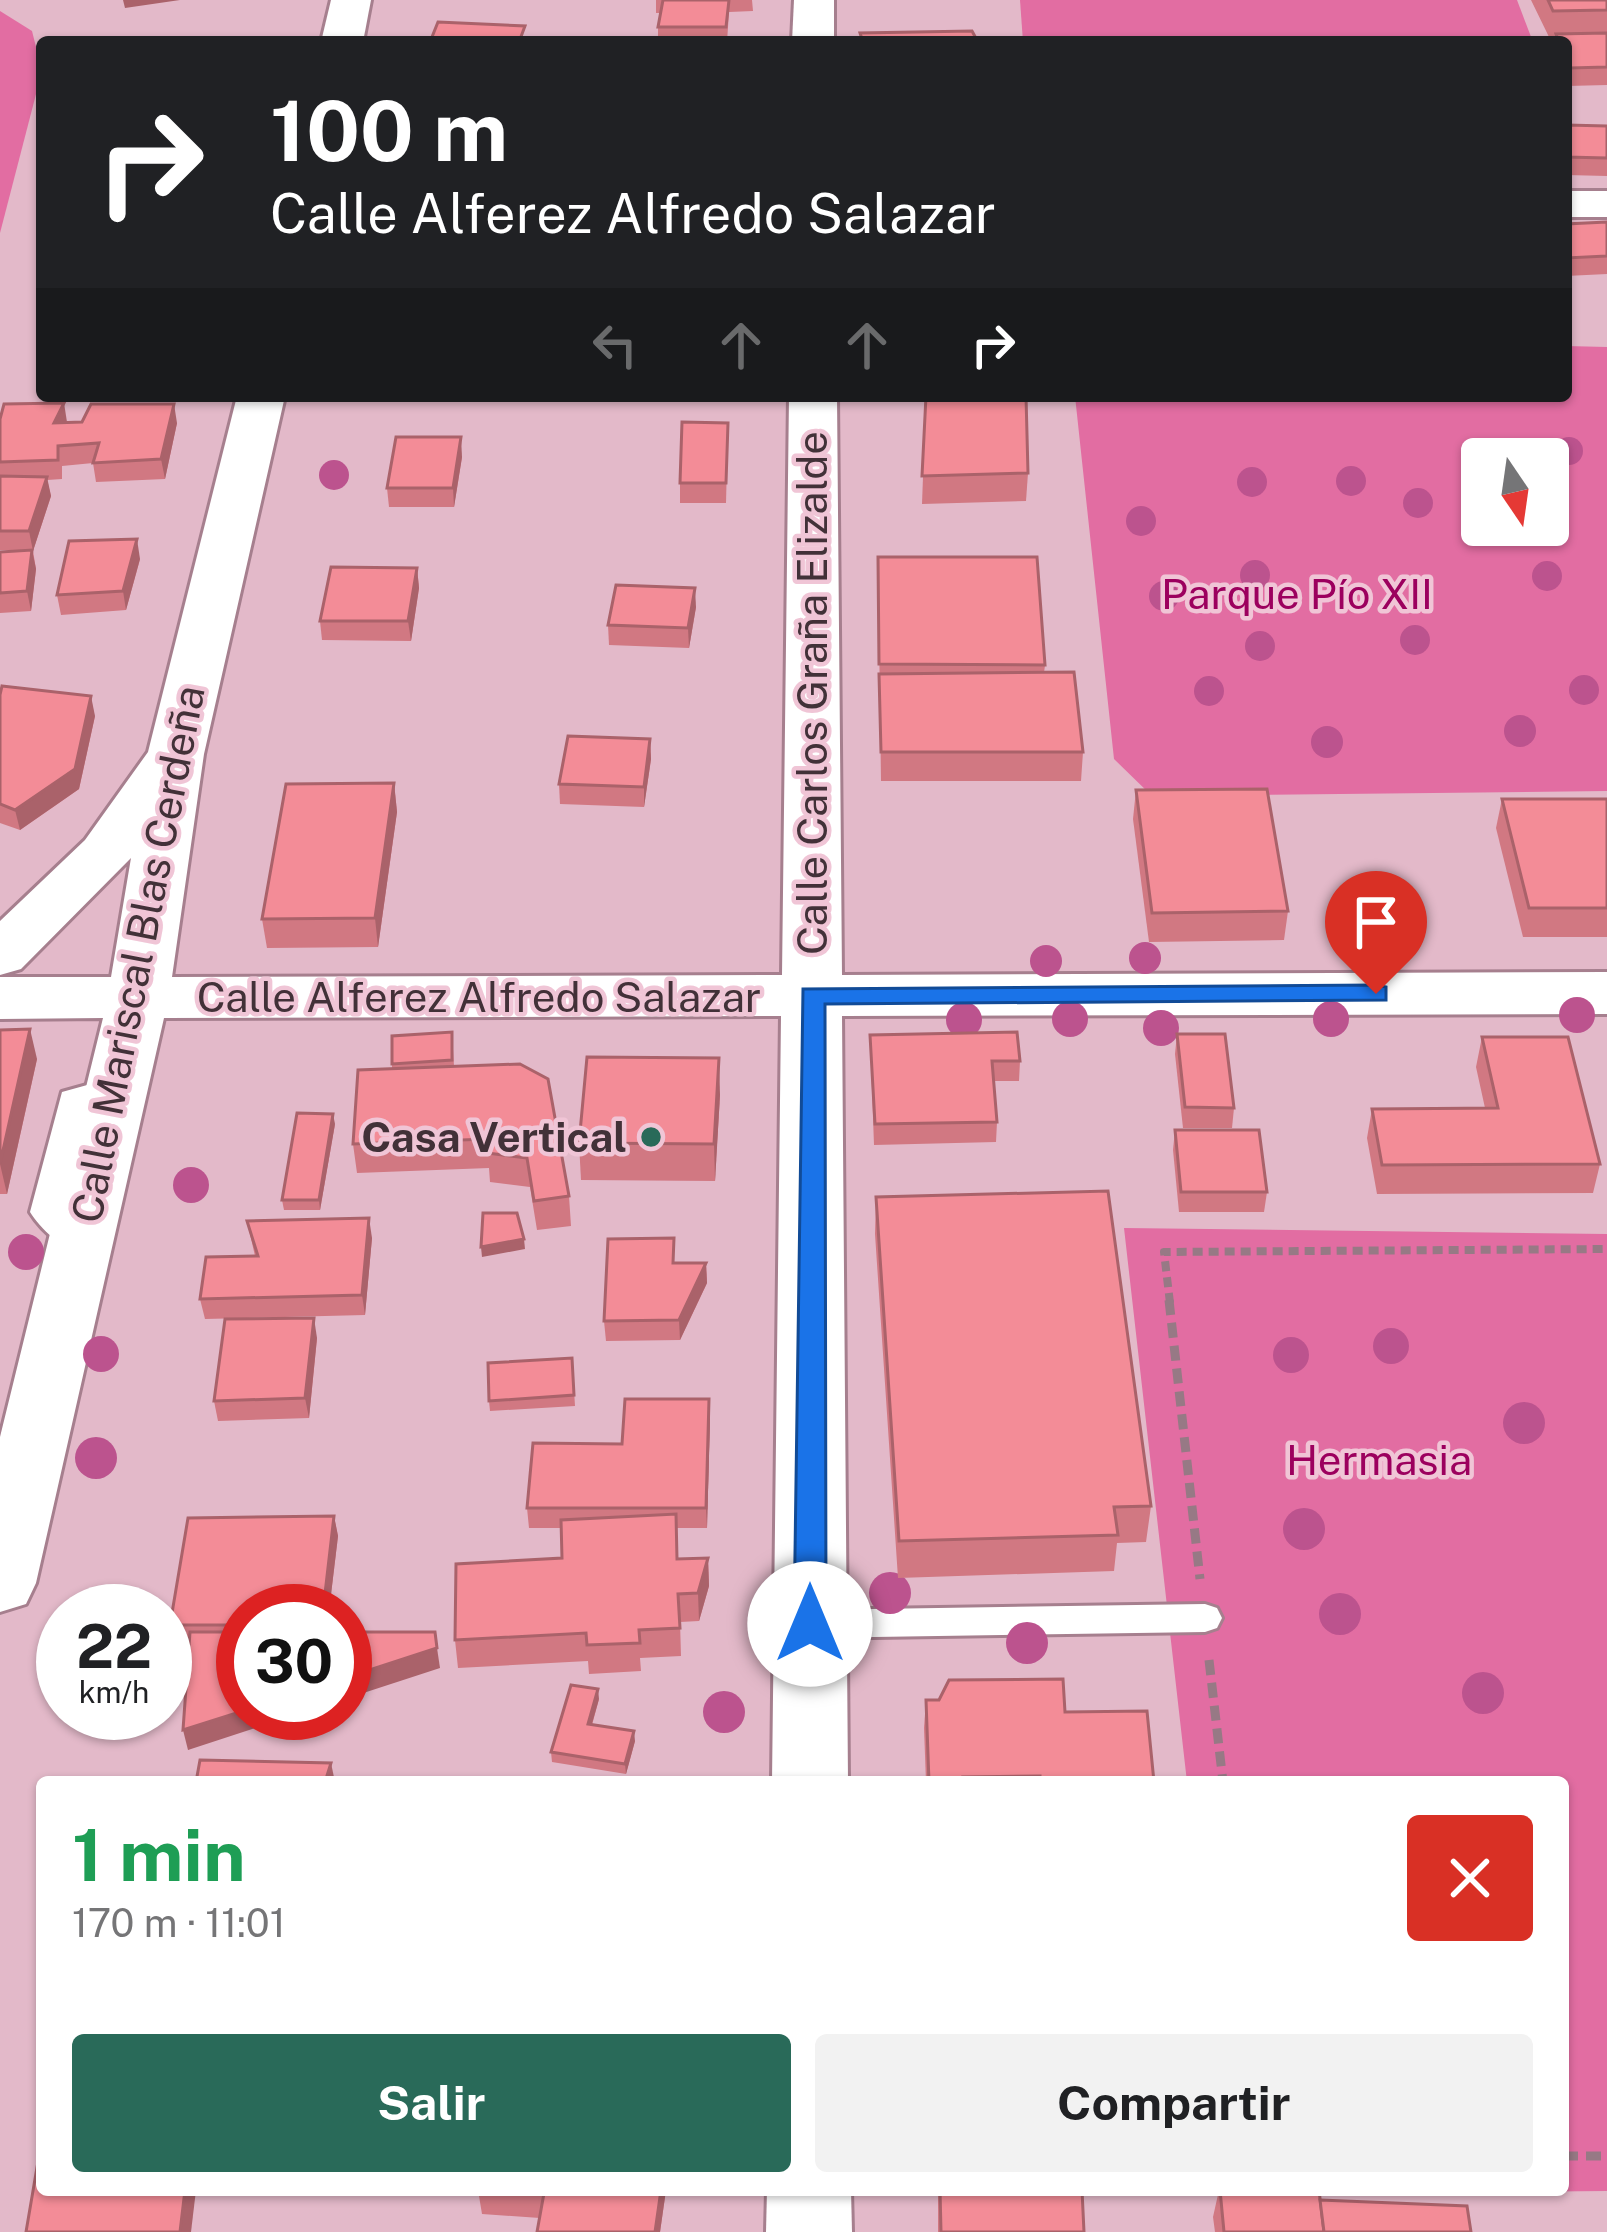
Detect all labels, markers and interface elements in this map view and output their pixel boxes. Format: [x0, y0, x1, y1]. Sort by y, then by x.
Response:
text: 100 m [270, 81, 508, 180]
icon: right [72, 84, 228, 240]
text: Calle Alferez Alfredo Salazar [270, 182, 996, 245]
icon: left [582, 312, 648, 378]
icon: ahead [708, 312, 774, 378]
icon: ahead [834, 312, 900, 378]
icon: right [960, 312, 1026, 378]
street label: Calle Carlos Graña Elizalde [787, 431, 836, 955]
north arrow [1461, 438, 1569, 546]
map controls [1461, 438, 1569, 546]
park label: Parque Pío XII [1161, 569, 1433, 618]
street label: Calle Mariscal Blas Cerdeña [61, 681, 214, 1227]
pin [1325, 871, 1427, 994]
icon: arrive [1343, 889, 1409, 955]
street label: Calle Alferez Alfredo Salazar [197, 972, 761, 1021]
place label: Casa Vertical [361, 1112, 627, 1161]
marker: Casa Vertical [638, 1124, 664, 1150]
park label: Hermasia [1286, 1435, 1472, 1484]
position arrow [747, 1561, 873, 1687]
speed limit sign: 30 [216, 1584, 372, 1740]
text: 22 [76, 1611, 152, 1682]
text: km/h [79, 1674, 149, 1710]
text: 1 min [72, 1813, 246, 1897]
button: close [1407, 1815, 1533, 1941]
text: 170 m · 11:01 [72, 1900, 286, 1946]
button: Salir [72, 2034, 791, 2172]
button: Compartir [815, 2034, 1533, 2172]

